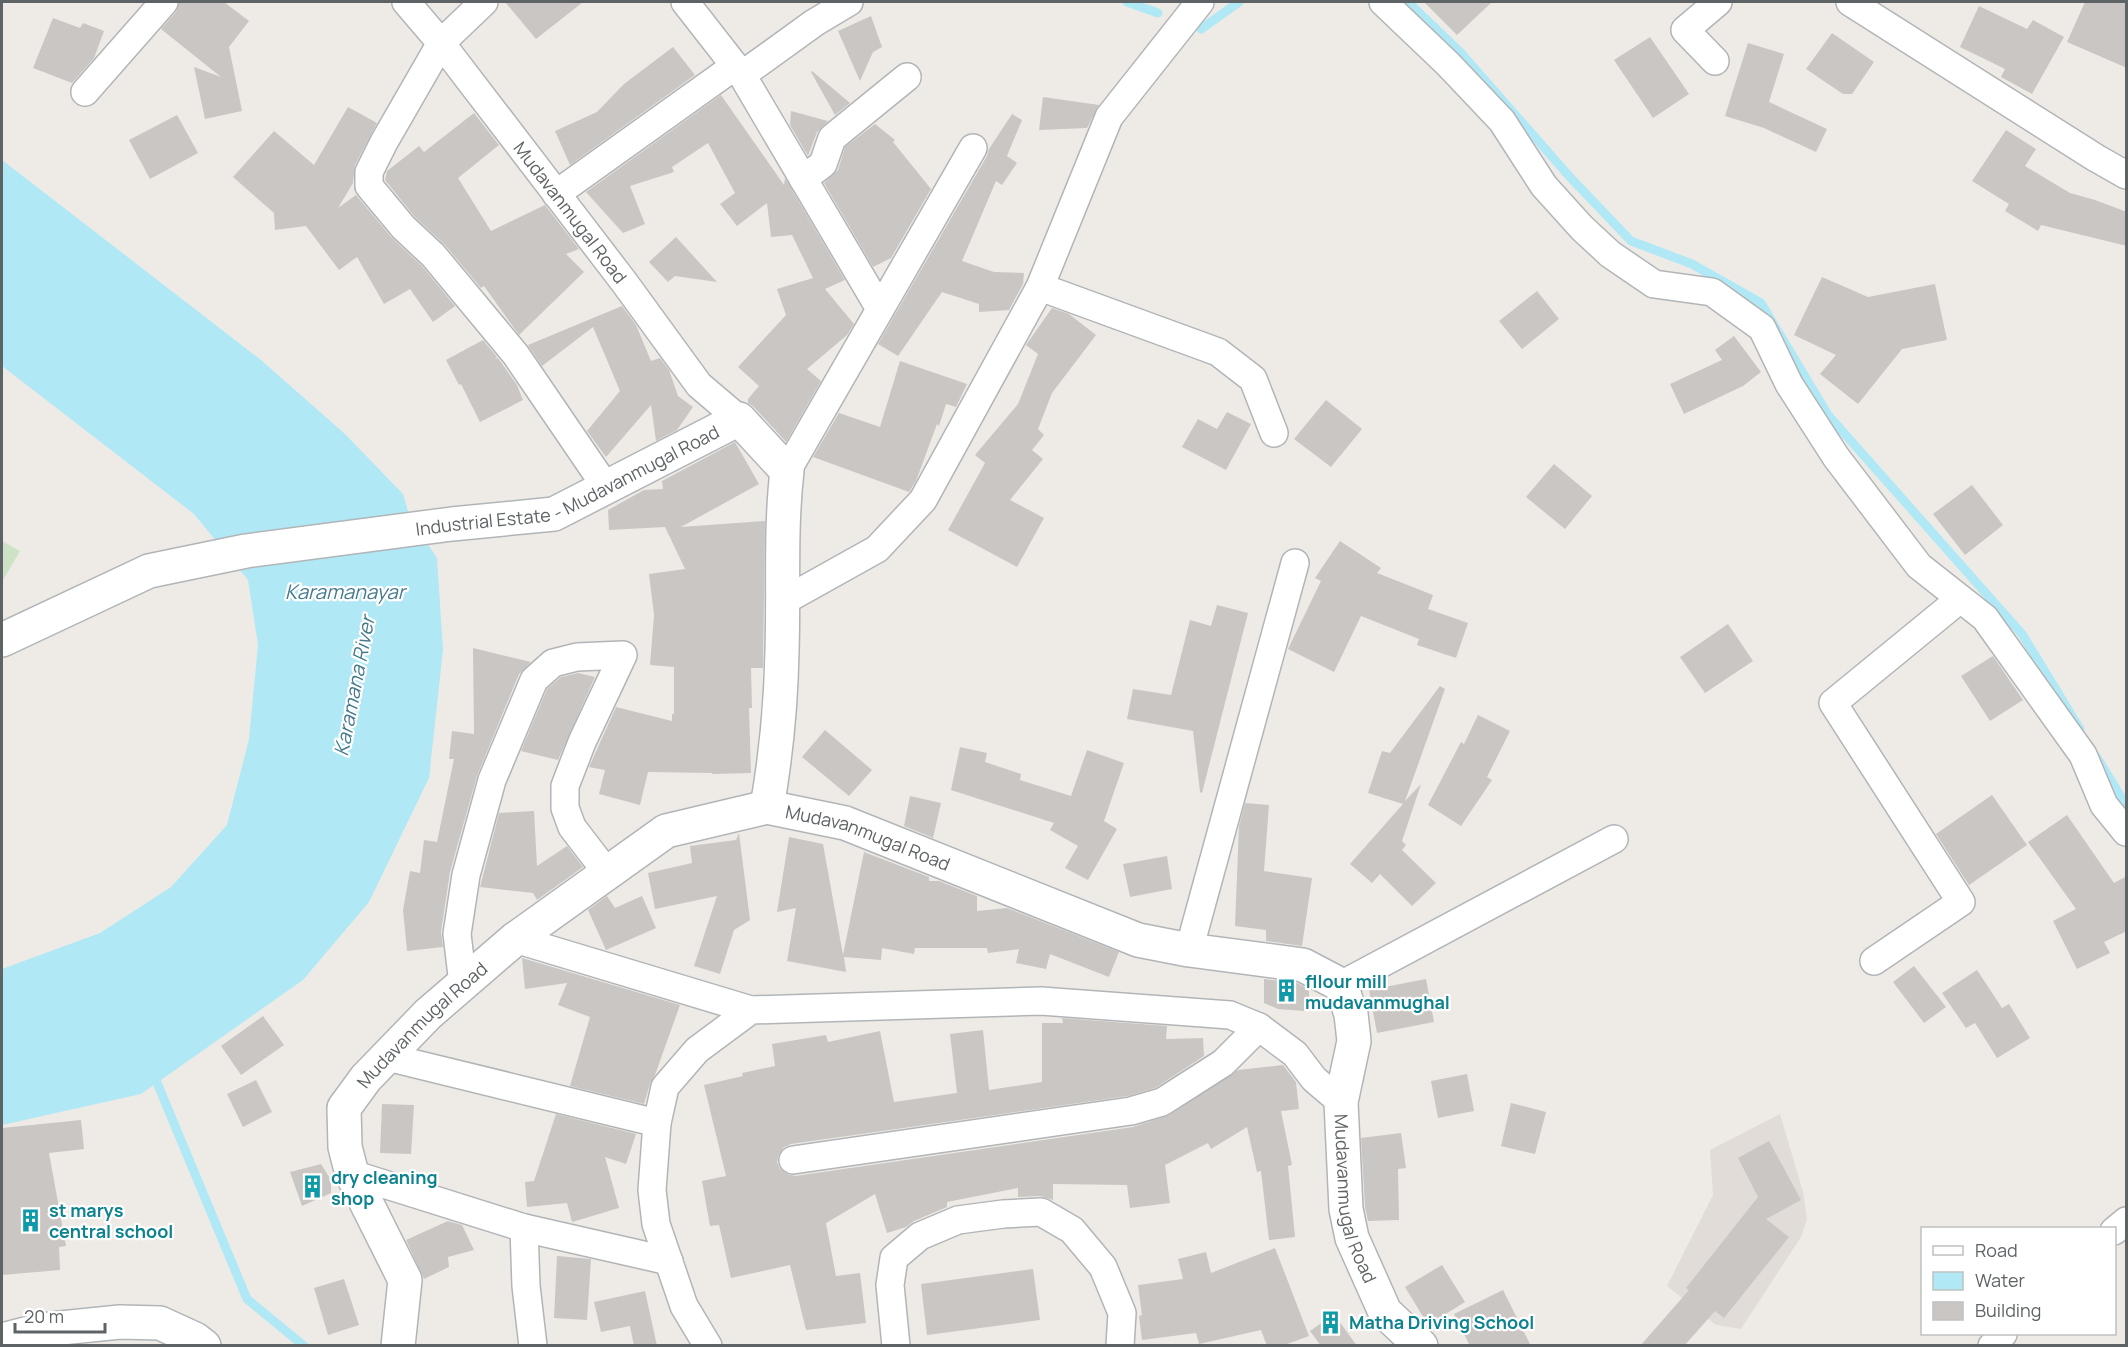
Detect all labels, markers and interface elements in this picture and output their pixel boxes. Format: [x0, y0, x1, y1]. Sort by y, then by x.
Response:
street label: Mudavanmugal Road [509, 136, 633, 288]
street label: Industrial Estate - Mudavanmugal Road [414, 419, 723, 541]
water label: Karamanayar [285, 578, 408, 605]
water label: Karamana River [327, 611, 381, 758]
street label: Mudavanmugal Road [783, 799, 954, 876]
street label: Mudavanmugal Road [351, 956, 492, 1093]
place label: fllour mill mudavanmughal [1305, 969, 1450, 1014]
building icon: fllour mill mudavanmughal [1274, 978, 1300, 1004]
street label: Mudavanmugal Road [1330, 1113, 1382, 1287]
place label: dry cleaning shop [331, 1165, 437, 1210]
building icon: dry cleaning shop [300, 1174, 326, 1200]
place label: st marys central school [49, 1198, 173, 1243]
building icon: st marys central school [18, 1207, 44, 1233]
legend [1921, 1227, 2116, 1335]
text: Road [1975, 1238, 2018, 1262]
text: Water [1975, 1268, 2025, 1292]
scale bar [15, 1296, 105, 1334]
text: Building [1975, 1298, 2041, 1322]
text: 20 m [24, 1304, 64, 1328]
building icon: Matha Driving School [1318, 1309, 1344, 1335]
place label: Matha Driving School [1349, 1310, 1534, 1334]

